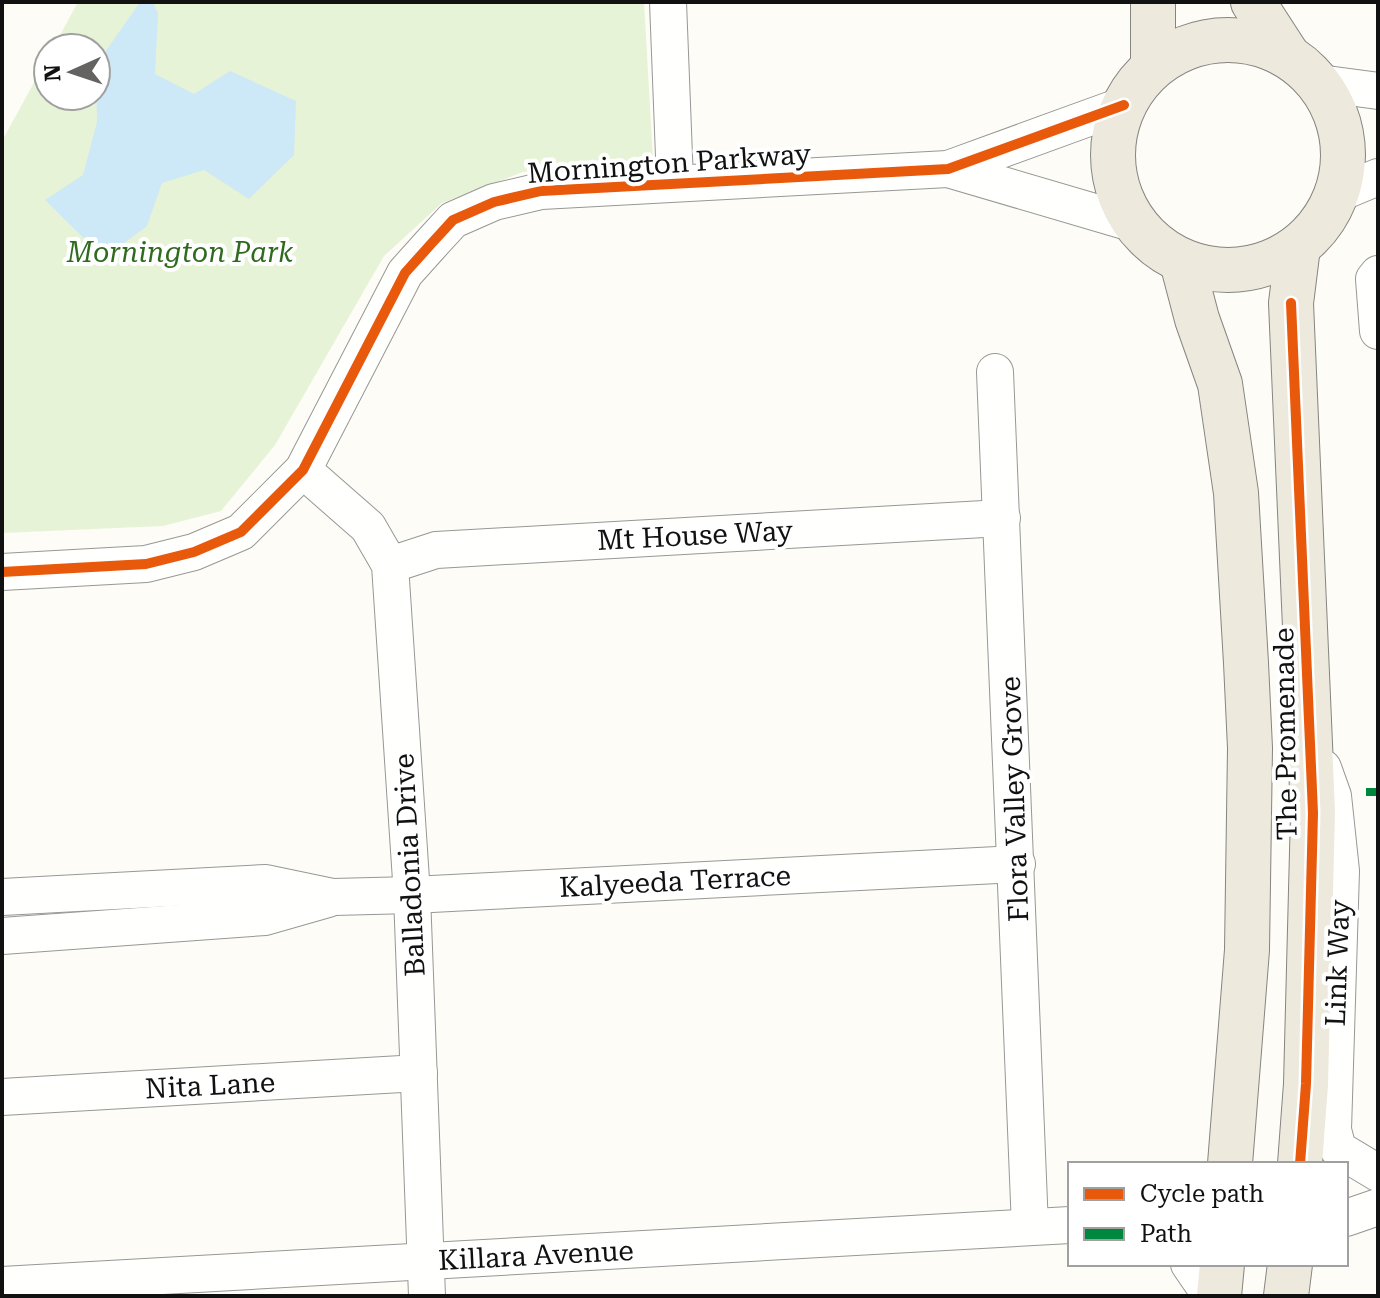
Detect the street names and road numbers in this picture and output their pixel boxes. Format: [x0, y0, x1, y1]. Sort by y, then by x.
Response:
street label: Mornington Parkway [526, 137, 812, 190]
street label: Mt House Way [596, 514, 794, 557]
street label: The Promenade [1267, 627, 1304, 841]
street label: Flora Valley Grove [994, 676, 1035, 922]
street label: Balladonia Drive [387, 753, 432, 977]
street label: Kalyeeda Terrace [558, 859, 792, 904]
street label: Link Way [1319, 899, 1356, 1027]
street label: Nita Lane [144, 1066, 276, 1105]
street label: Killara Avenue [437, 1234, 635, 1277]

